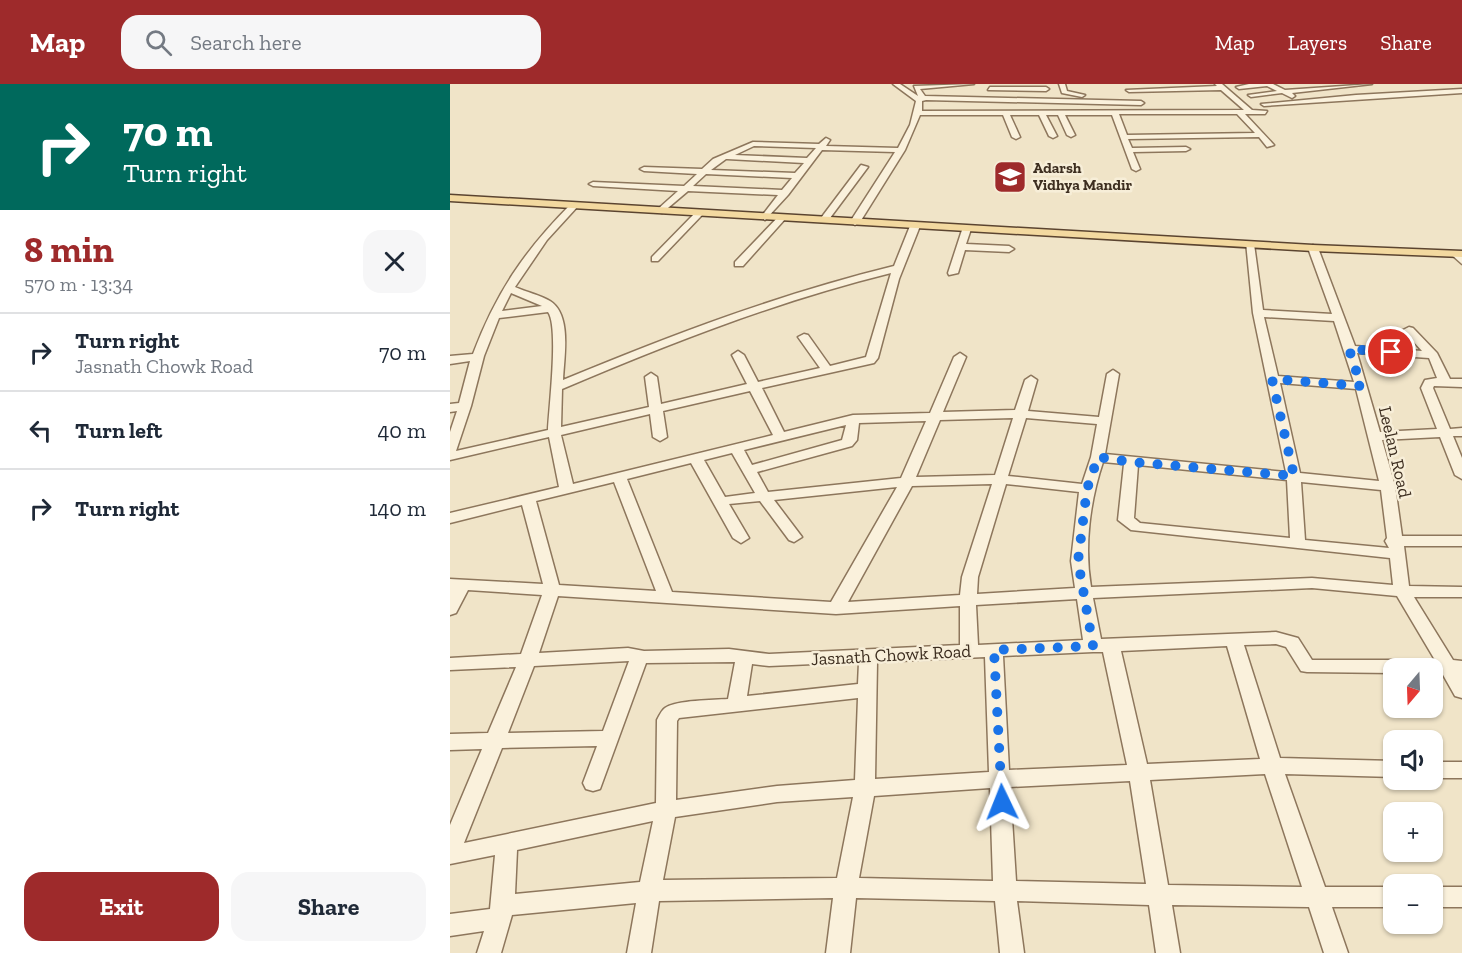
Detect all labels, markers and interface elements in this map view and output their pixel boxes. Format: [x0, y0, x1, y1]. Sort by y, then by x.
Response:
search box [121, 15, 541, 69]
text: Map [30, 26, 85, 59]
icon: search [142, 26, 175, 59]
text: Search here [190, 29, 302, 56]
text: Map [1215, 30, 1255, 55]
text: Layers [1288, 30, 1347, 55]
text: Share [1380, 30, 1432, 55]
text: 70 m [123, 106, 213, 157]
icon: right [24, 108, 102, 186]
text: Turn right [123, 157, 247, 189]
school or university icon: Adarsh Vidhya Mandir [992, 159, 1028, 195]
place label: Adarsh Vidhya Mandir [1033, 159, 1133, 194]
text: 8 min [24, 228, 114, 271]
button: close [363, 230, 426, 293]
text: 570 m · 13:34 [24, 272, 133, 296]
pin [1365, 326, 1416, 377]
text: Turn right [75, 327, 179, 354]
icon: arrive [1374, 335, 1407, 368]
icon: right [24, 336, 57, 369]
text: 70 m [379, 339, 426, 366]
text: Jasnath Chowk Road [75, 354, 253, 378]
street label: Leelan Road [1374, 404, 1416, 500]
icon: left [24, 414, 57, 447]
text: Turn left [75, 417, 162, 444]
text: 40 m [377, 417, 426, 444]
icon: right [24, 492, 57, 525]
text: Turn right [75, 495, 179, 522]
text: 140 m [369, 495, 426, 522]
street label: Jasnath Chowk Road [810, 640, 972, 670]
north arrow [1383, 658, 1443, 718]
map controls [1383, 658, 1443, 934]
button: sound [1383, 730, 1443, 790]
position arrow [970, 770, 1034, 834]
button: + [1383, 802, 1443, 862]
button: Exit [24, 872, 219, 941]
button: Share [231, 872, 426, 941]
button: − [1383, 874, 1443, 934]

